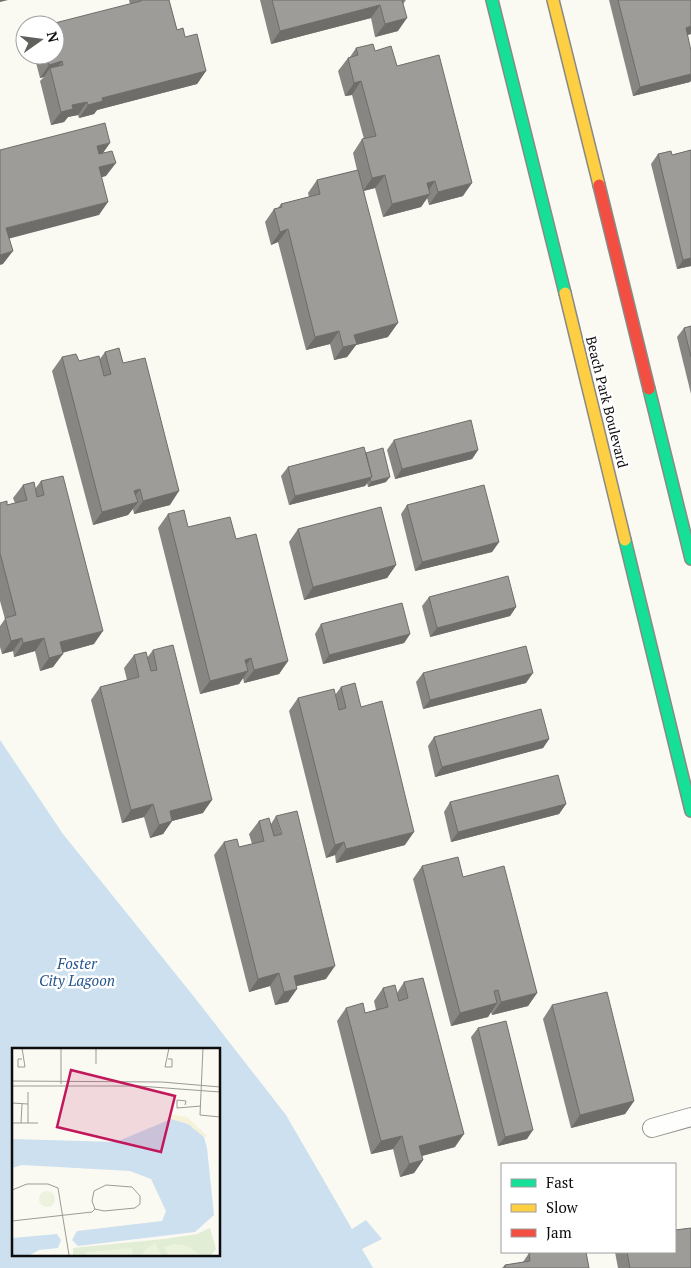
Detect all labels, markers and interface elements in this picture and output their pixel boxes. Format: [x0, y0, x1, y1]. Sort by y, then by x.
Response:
north arrow [15, 15, 65, 65]
text: N [43, 29, 64, 45]
street label: Beach Park Boulevard [582, 334, 633, 470]
water label: Foster City Lagoon [39, 953, 115, 990]
inset map [12, 1048, 220, 1256]
legend [501, 1163, 676, 1253]
text: Fast [546, 1172, 574, 1192]
text: Slow [546, 1197, 579, 1217]
text: Jam [546, 1222, 572, 1242]

